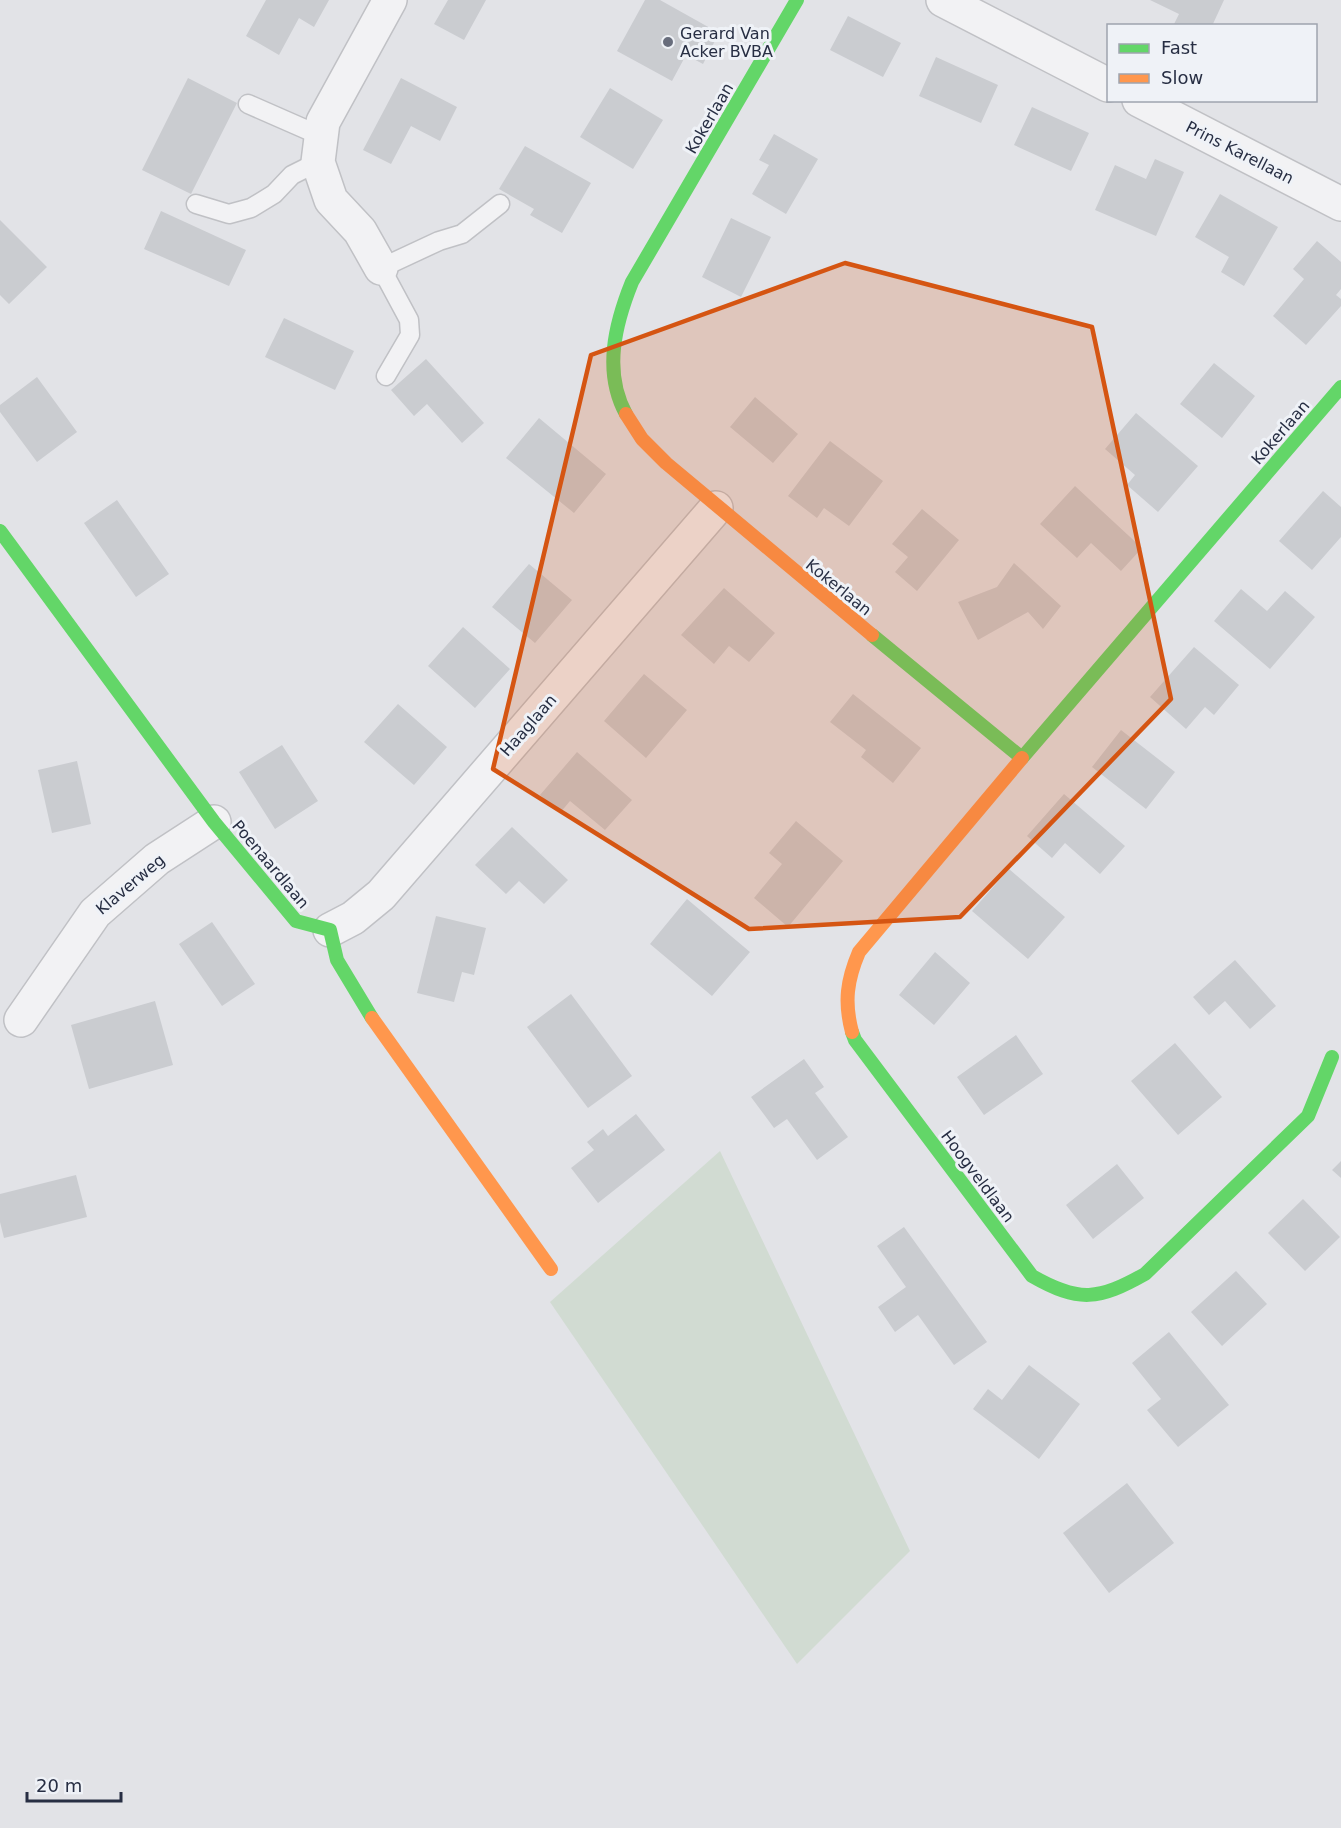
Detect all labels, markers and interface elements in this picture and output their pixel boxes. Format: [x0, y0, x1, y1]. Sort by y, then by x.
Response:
place label: Gerard Van Acker BVBA [680, 24, 773, 61]
legend [1107, 24, 1317, 102]
marker: Gerard Van Acker BVBA [661, 35, 675, 49]
text: Fast [1161, 37, 1197, 58]
text: Slow [1161, 67, 1203, 88]
street label: Kokerlaan [682, 79, 737, 157]
street label: Prins Karellaan [1183, 117, 1297, 188]
street label: Kokerlaan [1247, 396, 1313, 468]
street label: Kokerlaan [802, 555, 875, 620]
street label: Haaglaan [496, 690, 560, 760]
street label: Poenaardlaan [228, 816, 313, 912]
street label: Klaverweg [92, 850, 168, 919]
street label: Hoogveldlaan [937, 1127, 1018, 1226]
scale bar [27, 1765, 122, 1803]
text: 20 m [36, 1775, 82, 1796]

